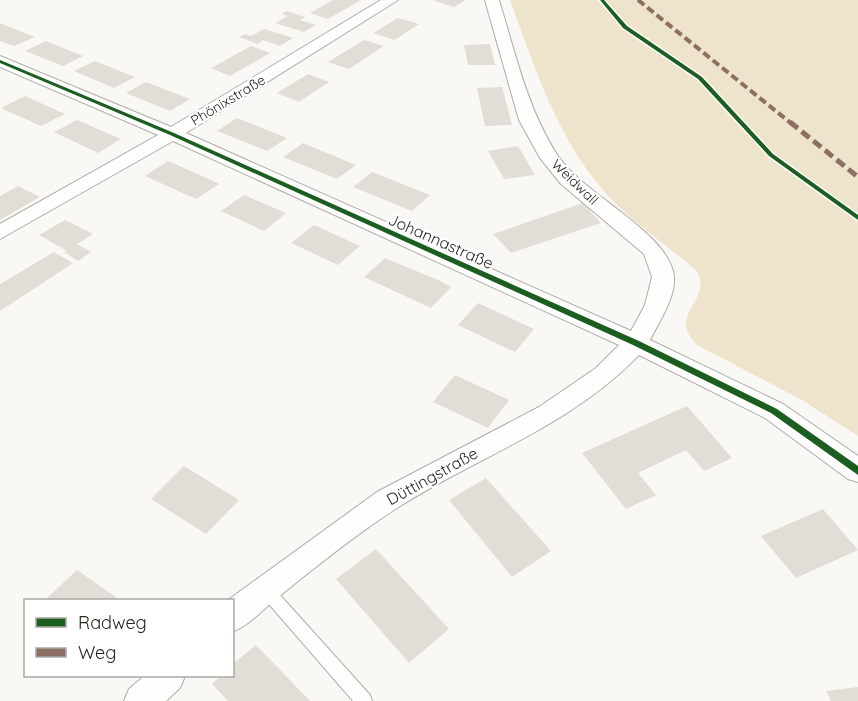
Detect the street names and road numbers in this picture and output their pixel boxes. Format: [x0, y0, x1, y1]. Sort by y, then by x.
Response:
street label: Phönixstraße [187, 71, 269, 129]
street label: Weidwall [548, 155, 602, 209]
street label: Johannastraße [385, 209, 497, 273]
street label: Düttingstraße [383, 443, 481, 509]

